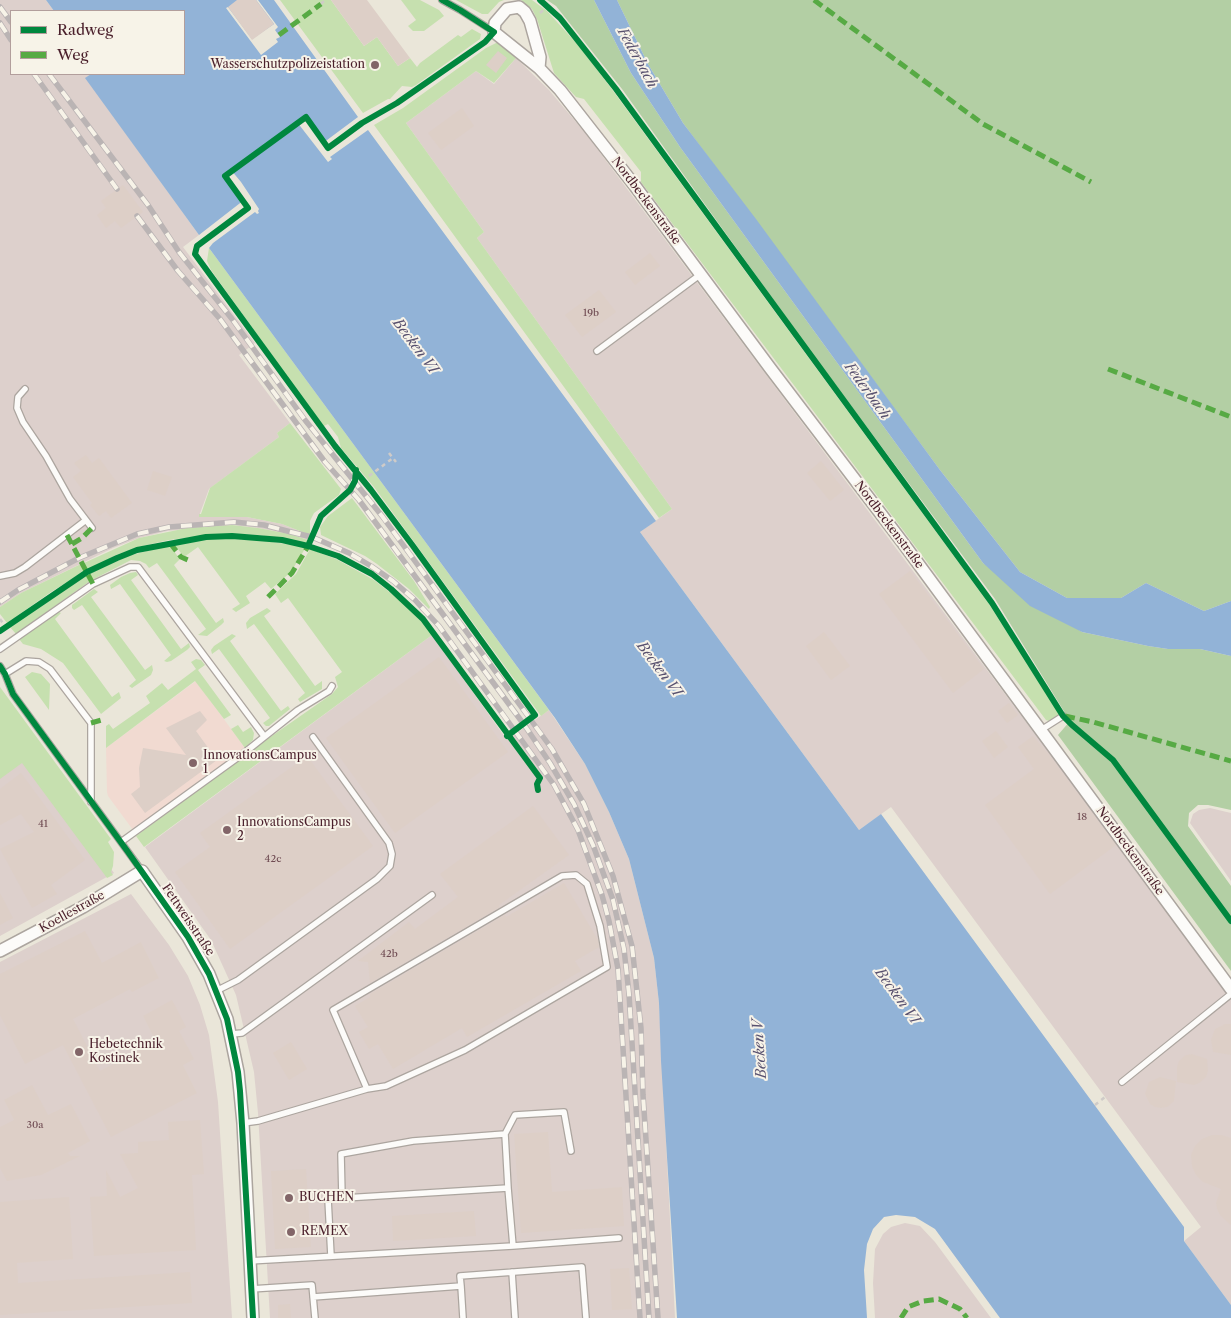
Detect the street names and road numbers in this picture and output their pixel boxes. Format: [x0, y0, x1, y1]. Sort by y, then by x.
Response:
street label: Nordbeckenstraße [608, 154, 684, 248]
street label: Nordbeckenstraße [851, 478, 927, 572]
street label: Nordbeckenstraße [1093, 804, 1167, 898]
street label: Fettweisstraße [159, 881, 217, 959]
street label: Koellestraße [37, 888, 107, 936]

